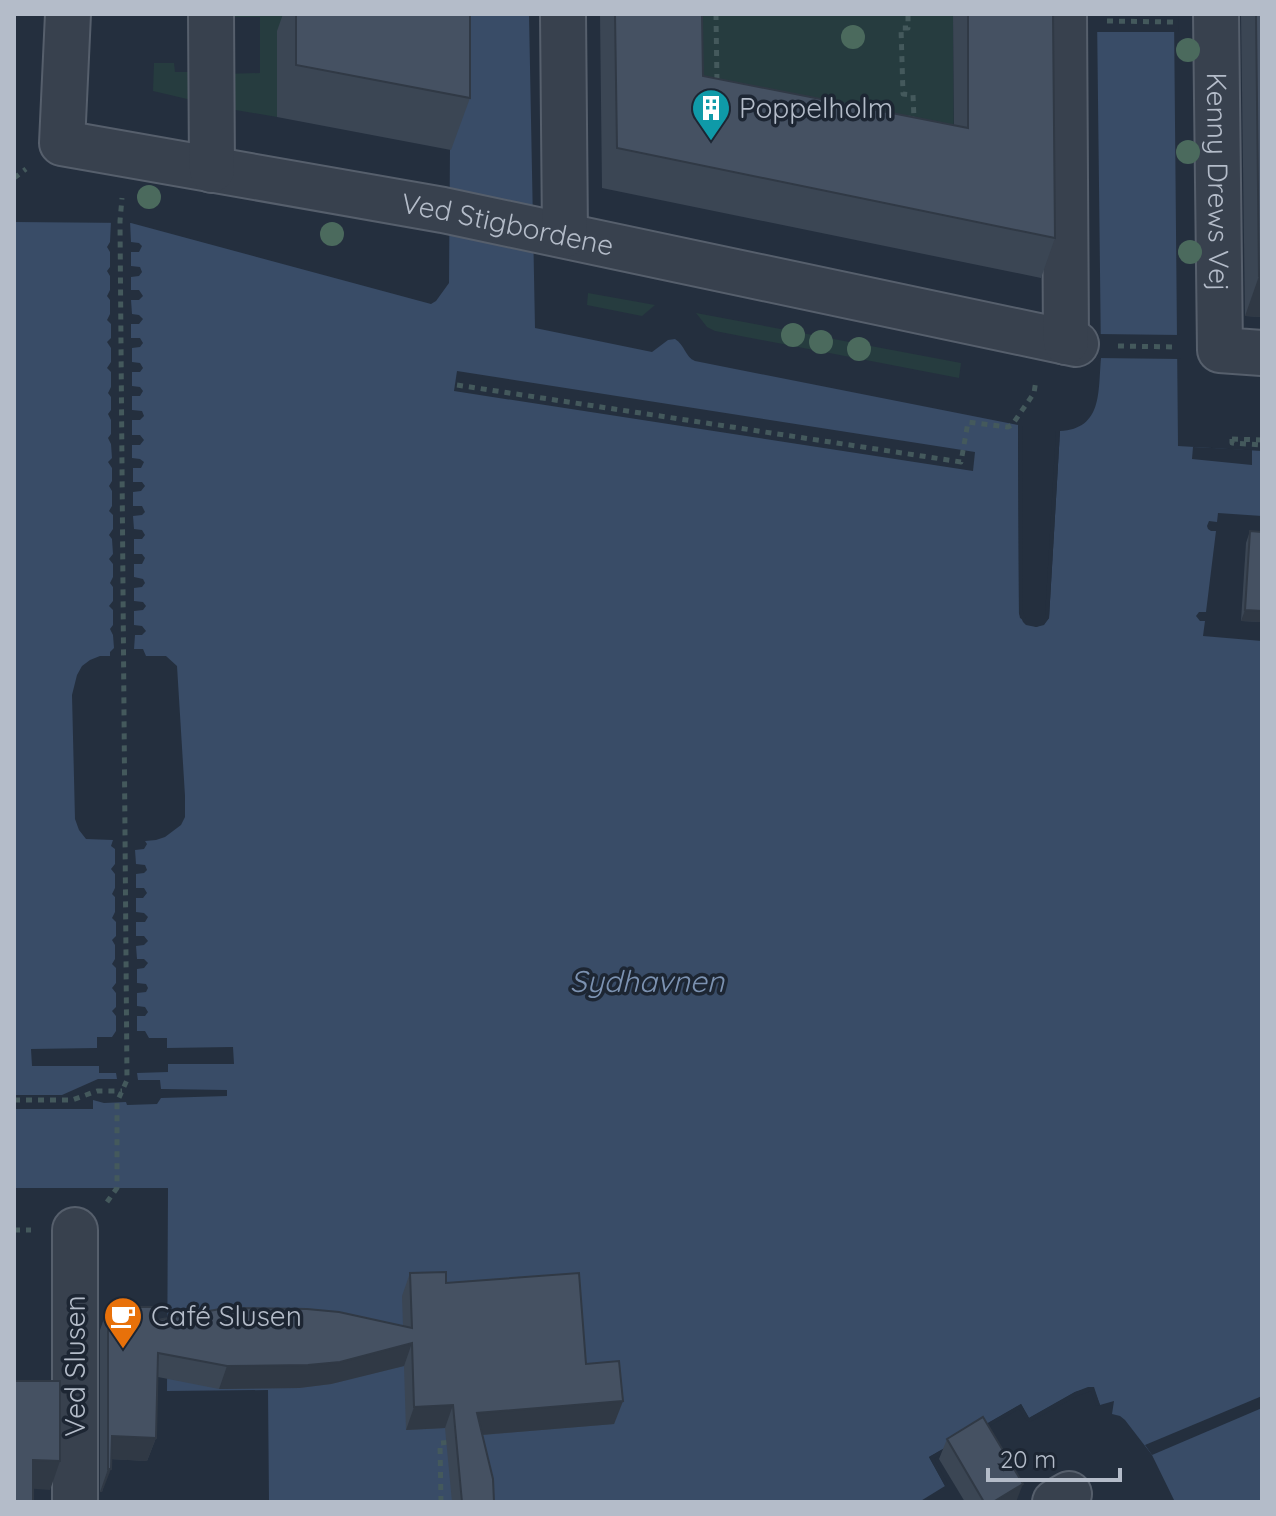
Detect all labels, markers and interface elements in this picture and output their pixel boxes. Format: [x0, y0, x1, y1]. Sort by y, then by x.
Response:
street label: Kenny Drews Vej [1200, 72, 1237, 292]
building icon: Poppelholm [690, 87, 732, 142]
place label: Poppelholm [739, 90, 893, 125]
street label: Ved Stigbordene [399, 185, 617, 263]
water label: Sydhavnen [570, 962, 725, 1000]
street label: Ved Slusen [57, 1295, 92, 1437]
cafe icon: Café Slusen [102, 1295, 144, 1350]
place label: Café Slusen [151, 1298, 302, 1333]
scale bar [988, 1432, 1120, 1482]
text: 20 m [1000, 1444, 1056, 1474]

